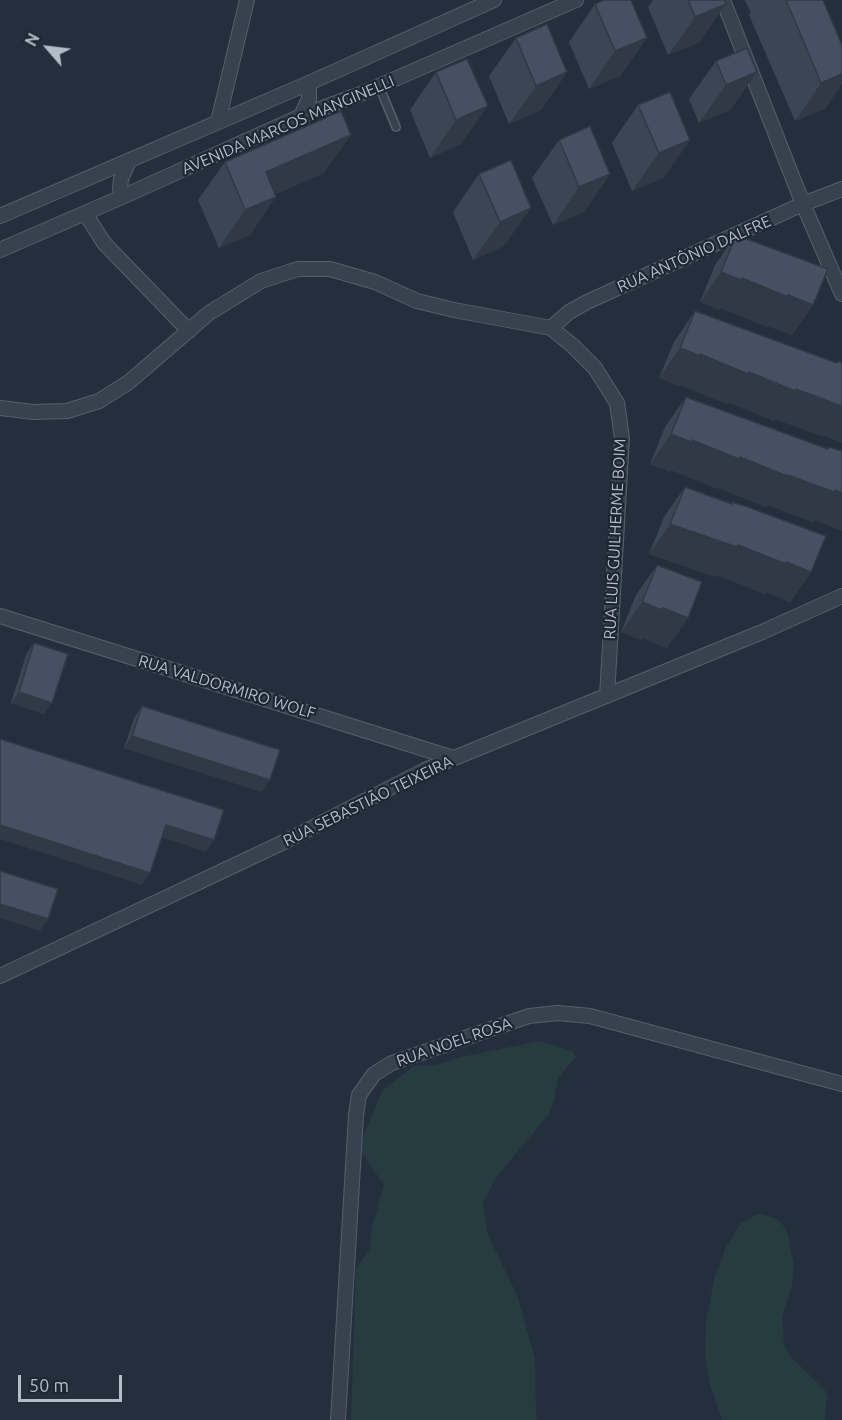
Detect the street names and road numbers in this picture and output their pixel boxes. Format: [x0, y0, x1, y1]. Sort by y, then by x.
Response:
street label: AVENIDA MARCOS MANGINELLI [179, 71, 397, 179]
street label: RUA ANTÔNIO DALFRE [614, 211, 774, 297]
street label: RUA LUIS GUILHERME BOIM [600, 438, 630, 640]
street label: RUA VALDORMIRO WOLF [136, 651, 318, 723]
street label: RUA SEBASTIÃO TEIXEIRA [280, 751, 456, 851]
street label: RUA NOEL ROSA [394, 1013, 514, 1071]

